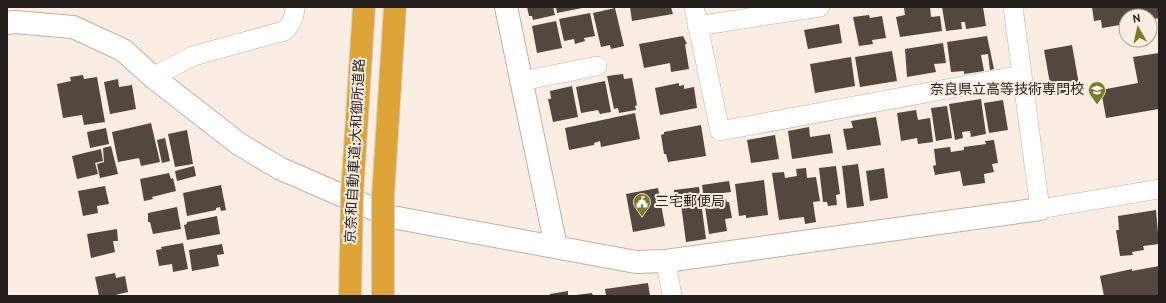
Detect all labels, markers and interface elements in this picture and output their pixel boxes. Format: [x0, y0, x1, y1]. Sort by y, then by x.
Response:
north arrow [1118, 8, 1158, 48]
text: N [1132, 12, 1142, 27]
street label: 京奈和自動車道;大和御所道路 [343, 58, 369, 244]
school or university icon: 奈良県立高等技術専門校 [1087, 80, 1107, 105]
place label: 奈良県立高等技術専門校 [930, 81, 1084, 99]
public building icon: 三宅郵便局 [632, 192, 652, 217]
place label: 三宅郵便局 [655, 194, 725, 211]

